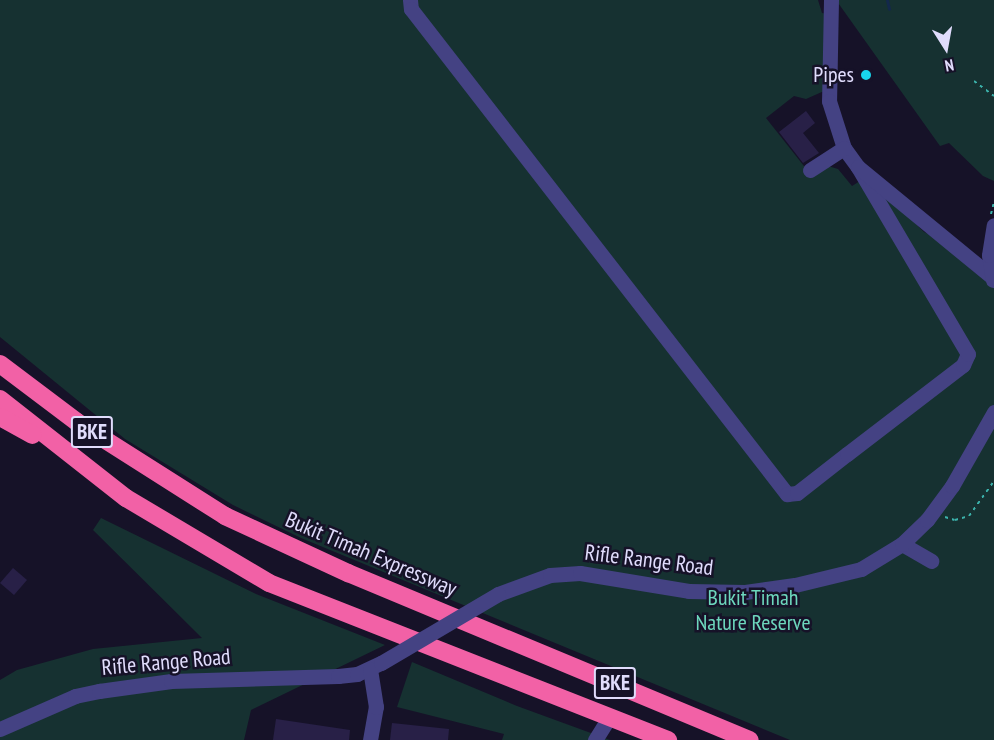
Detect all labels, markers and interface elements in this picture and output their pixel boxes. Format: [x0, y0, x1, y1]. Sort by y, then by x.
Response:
north arrow [916, 18, 976, 78]
text: N [943, 55, 956, 76]
place label: Pipes [813, 62, 854, 88]
marker: Pipes [859, 68, 873, 82]
road number: BKE [70, 414, 115, 450]
street label: Bukit Timah Expressway [281, 506, 461, 602]
street label: Rifle Range Road [583, 539, 715, 581]
park label: Bukit Timah Nature Reserve [696, 584, 810, 636]
street label: Rifle Range Road [100, 643, 232, 681]
road number: BKE [592, 665, 638, 701]

